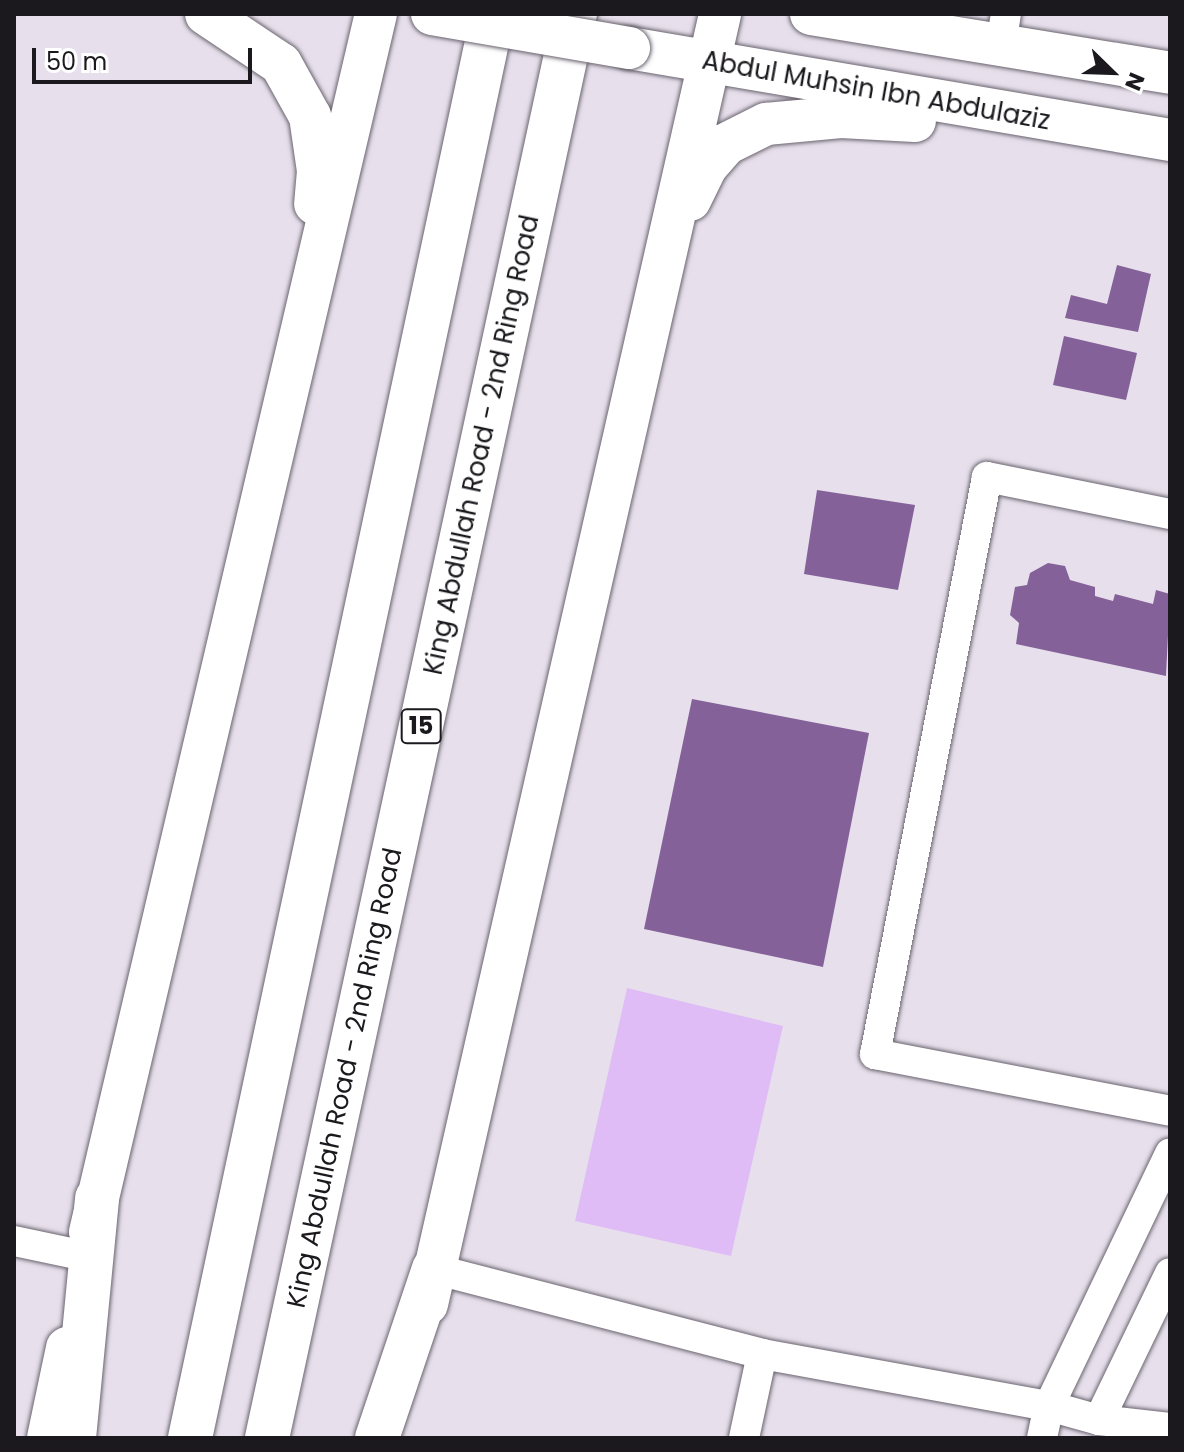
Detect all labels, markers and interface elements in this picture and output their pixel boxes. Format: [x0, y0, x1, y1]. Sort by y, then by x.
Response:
scale bar [36, 32, 256, 82]
north arrow [1072, 32, 1152, 112]
text: 50 m [46, 45, 107, 78]
street label: Abdul Muhsin Ibn Abdulaziz [700, 45, 1052, 137]
text: N [1117, 68, 1152, 95]
street label: King Abdullah Road - 2nd Ring Road [418, 212, 546, 678]
road number: 15 [399, 706, 443, 746]
street label: King Abdullah Road - 2nd Ring Road [281, 845, 409, 1311]

